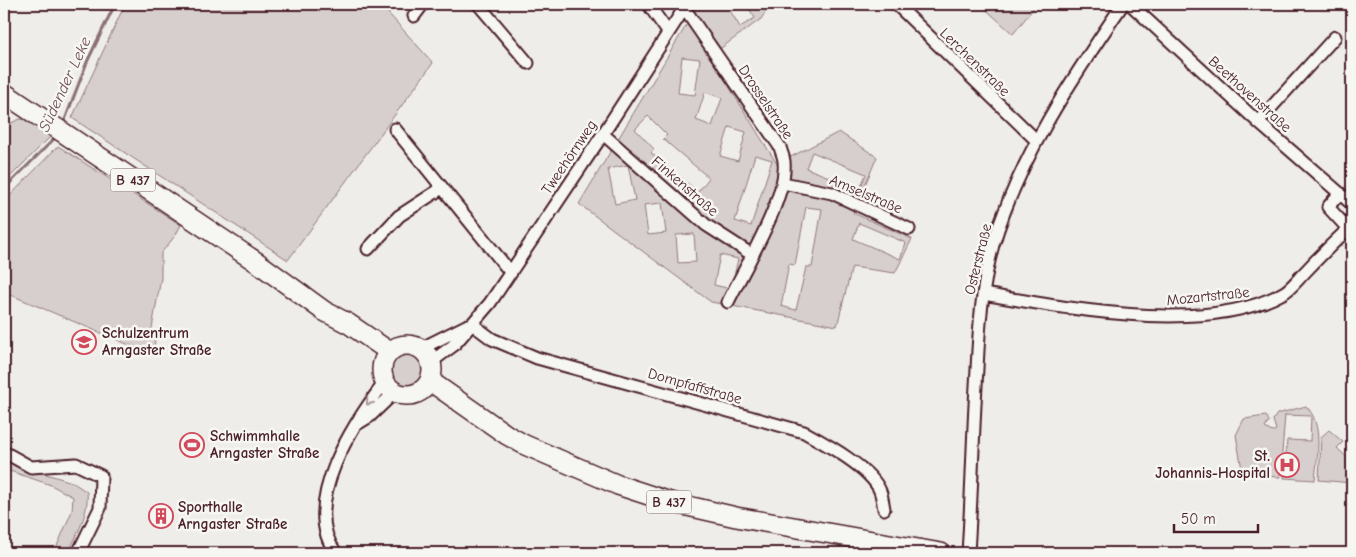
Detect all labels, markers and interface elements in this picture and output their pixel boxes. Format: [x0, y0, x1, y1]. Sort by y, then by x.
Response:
street label: Lerchenstraße [936, 24, 1014, 100]
water label: Südender Leke [35, 34, 95, 135]
street label: Beethovenstraße [1205, 52, 1296, 136]
street label: Drosselstraße [735, 62, 798, 143]
street label: Tweehörnweg [538, 116, 600, 198]
street label: Finkenstraße [648, 152, 722, 220]
road number: B 437 [110, 168, 156, 192]
street label: Amselstraße [827, 171, 906, 218]
street label: Osterstraße [960, 221, 996, 296]
street label: Mozartstraße [1165, 283, 1251, 309]
place label: Schulzentrum Arngaster Straße [102, 324, 211, 359]
school or university icon: Schulzentrum Arngaster Straße [71, 329, 97, 355]
street label: Dompfaffstraße [646, 364, 745, 408]
one-way arrow [366, 396, 375, 405]
place label: Schwimmhalle Arngaster Straße [210, 427, 319, 462]
sports icon: Schwimmhalle Arngaster Straße [179, 432, 205, 458]
place label: St. Johannis-Hospital [1155, 447, 1270, 482]
hospital icon: St. Johannis-Hospital [1274, 452, 1300, 478]
road number: B 437 [646, 491, 692, 514]
place label: Sporthalle Arngaster Straße [178, 498, 287, 533]
scale bar [1174, 502, 1257, 534]
building icon: Sporthalle Arngaster Straße [148, 503, 174, 529]
text: 50 m [1181, 510, 1216, 528]

